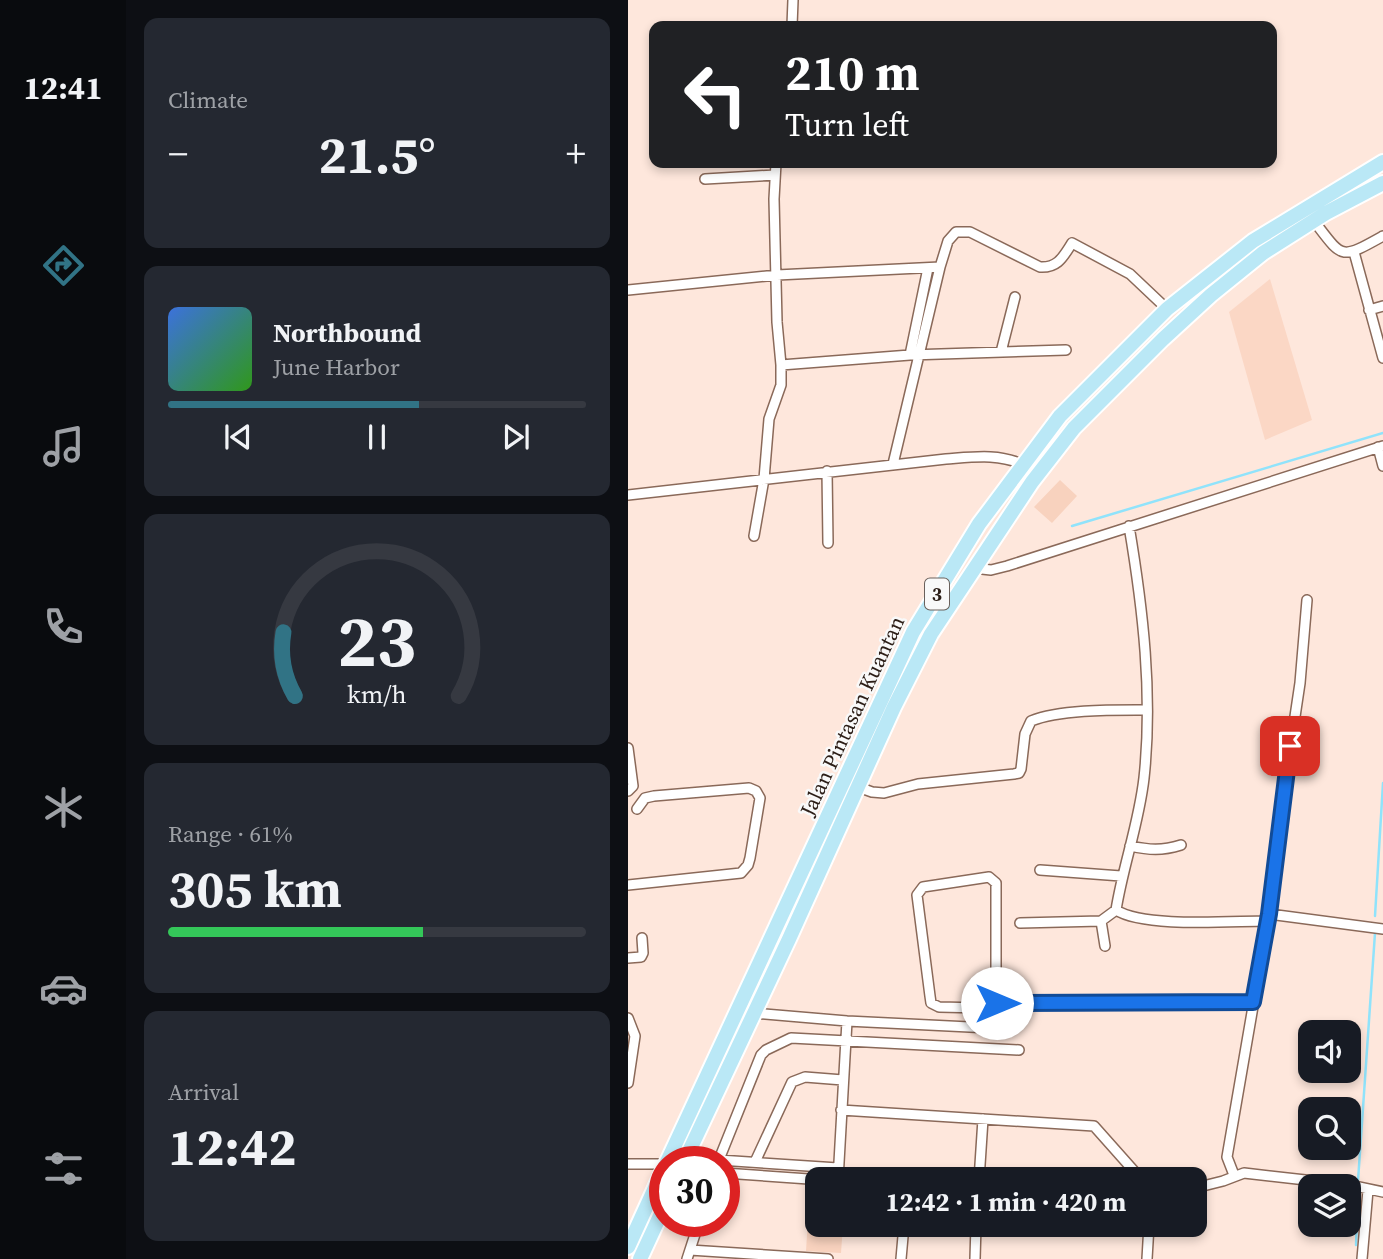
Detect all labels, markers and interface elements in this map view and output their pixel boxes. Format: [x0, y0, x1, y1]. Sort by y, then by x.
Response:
text: 210 m [785, 39, 920, 106]
icon: left [670, 49, 761, 140]
text: 12:41 [24, 66, 102, 110]
text: Climate [168, 84, 248, 116]
text: Turn left [785, 103, 909, 147]
text: 21.5° [318, 119, 436, 190]
text: − [168, 128, 188, 180]
text: + [566, 128, 586, 180]
icon: directions [39, 241, 88, 290]
text: Northbound [273, 315, 421, 351]
text: June Harbor [273, 351, 400, 383]
icon: previous [219, 418, 257, 456]
icon: pause [358, 418, 396, 456]
icon: next [497, 418, 535, 456]
icon: music [39, 422, 88, 471]
road number: 3 [925, 579, 949, 610]
text: 23 [338, 591, 416, 690]
icon: phone [39, 602, 88, 651]
street label: Jalan Pintasan Kuantan [792, 611, 911, 822]
text: km/h [347, 676, 407, 710]
pin [1260, 716, 1320, 776]
icon: arrive [1271, 727, 1309, 765]
icon: climate [39, 783, 88, 832]
text: Range · 61% [168, 818, 293, 850]
text: 305 km [168, 853, 342, 924]
icon: car [39, 964, 88, 1013]
position arrow [960, 966, 1034, 1040]
map controls [1298, 1020, 1361, 1237]
button: sound [1298, 1020, 1361, 1083]
text: Arrival [168, 1076, 239, 1108]
button: search [1298, 1097, 1361, 1160]
text: 12:42 [168, 1111, 296, 1182]
icon: filters [39, 1144, 88, 1193]
speed limit sign: 30 [649, 1146, 740, 1237]
button: layers [1298, 1174, 1361, 1237]
text: 12:42 · 1 min · 420 m [886, 1184, 1126, 1220]

